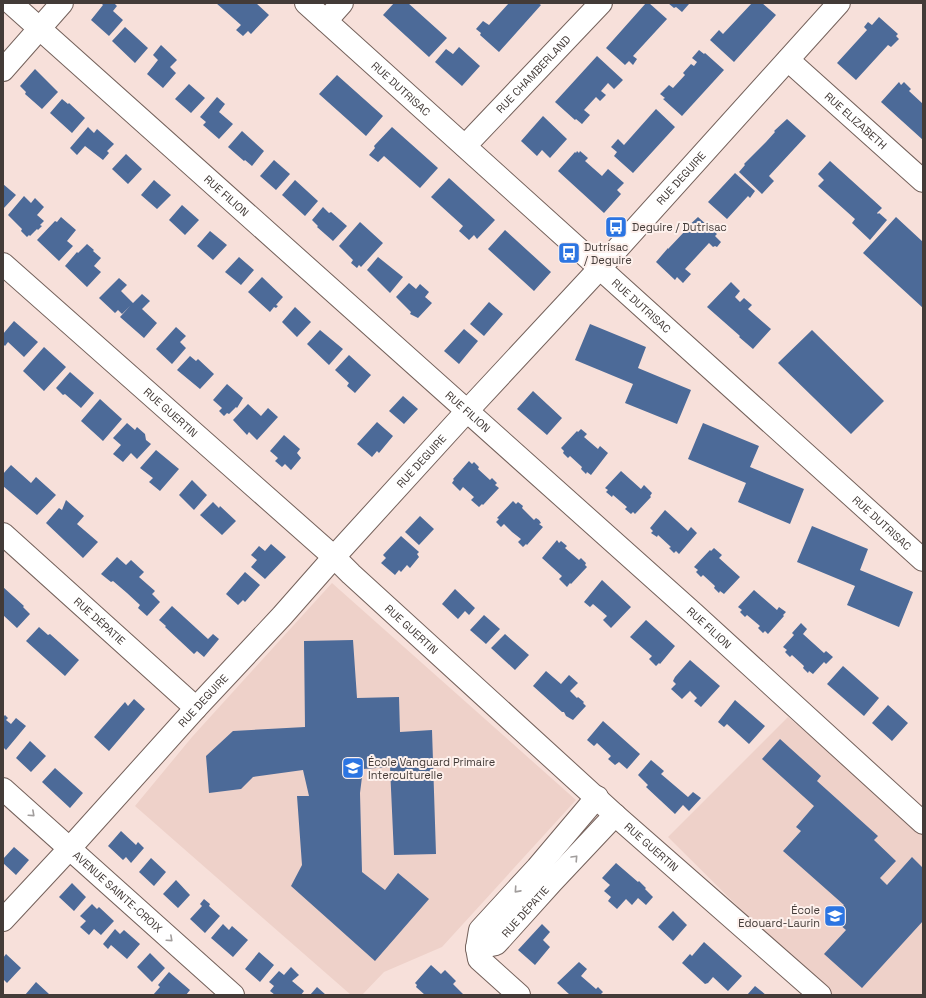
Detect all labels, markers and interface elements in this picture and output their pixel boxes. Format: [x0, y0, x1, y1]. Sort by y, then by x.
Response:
street label: RUE CHAMBERLAND [493, 32, 573, 116]
street label: RUE DUTRISAC [369, 59, 433, 119]
street label: RUE ELIZABETH [822, 89, 890, 152]
street label: RUE DEGUIRE [653, 149, 709, 208]
street label: RUE FILION [201, 172, 252, 219]
bus stop icon: Deguire / Dutrisac [603, 214, 629, 240]
place label: Deguire / Dutrisac [632, 220, 727, 234]
bus stop icon: Dutrisac / Deguire [556, 240, 582, 266]
place label: Dutrisac / Deguire [584, 240, 632, 267]
street label: RUE DUTRISAC [609, 276, 674, 336]
street label: RUE GUERTIN [141, 385, 201, 440]
street label: RUE FILION [443, 388, 493, 435]
street label: RUE DEGUIRE [394, 432, 449, 491]
street label: RUE DUTRISAC [850, 493, 914, 553]
street label: RUE DÉPATIE [71, 594, 128, 648]
street label: RUE GUERTIN [382, 601, 441, 657]
street label: RUE FILION [684, 604, 734, 652]
street label: RUE DEGUIRE [175, 671, 231, 730]
school or university icon: École Vanguard Primaire Interculturelle [340, 755, 366, 781]
place label: École Vanguard Primaire Interculturelle [368, 755, 495, 782]
one-way arrow [27, 810, 35, 817]
street label: RUE GUERTIN [621, 819, 681, 874]
street label: AVENUE SAINTE-CROIX [70, 848, 165, 935]
one-way arrow [570, 855, 577, 862]
street label: RUE DÉPATIE [498, 883, 552, 940]
one-way arrow [514, 885, 521, 893]
place label: École Edouard-Laurin [738, 903, 820, 930]
school or university icon: École Edouard-Laurin [822, 903, 848, 929]
one-way arrow [166, 934, 173, 941]

